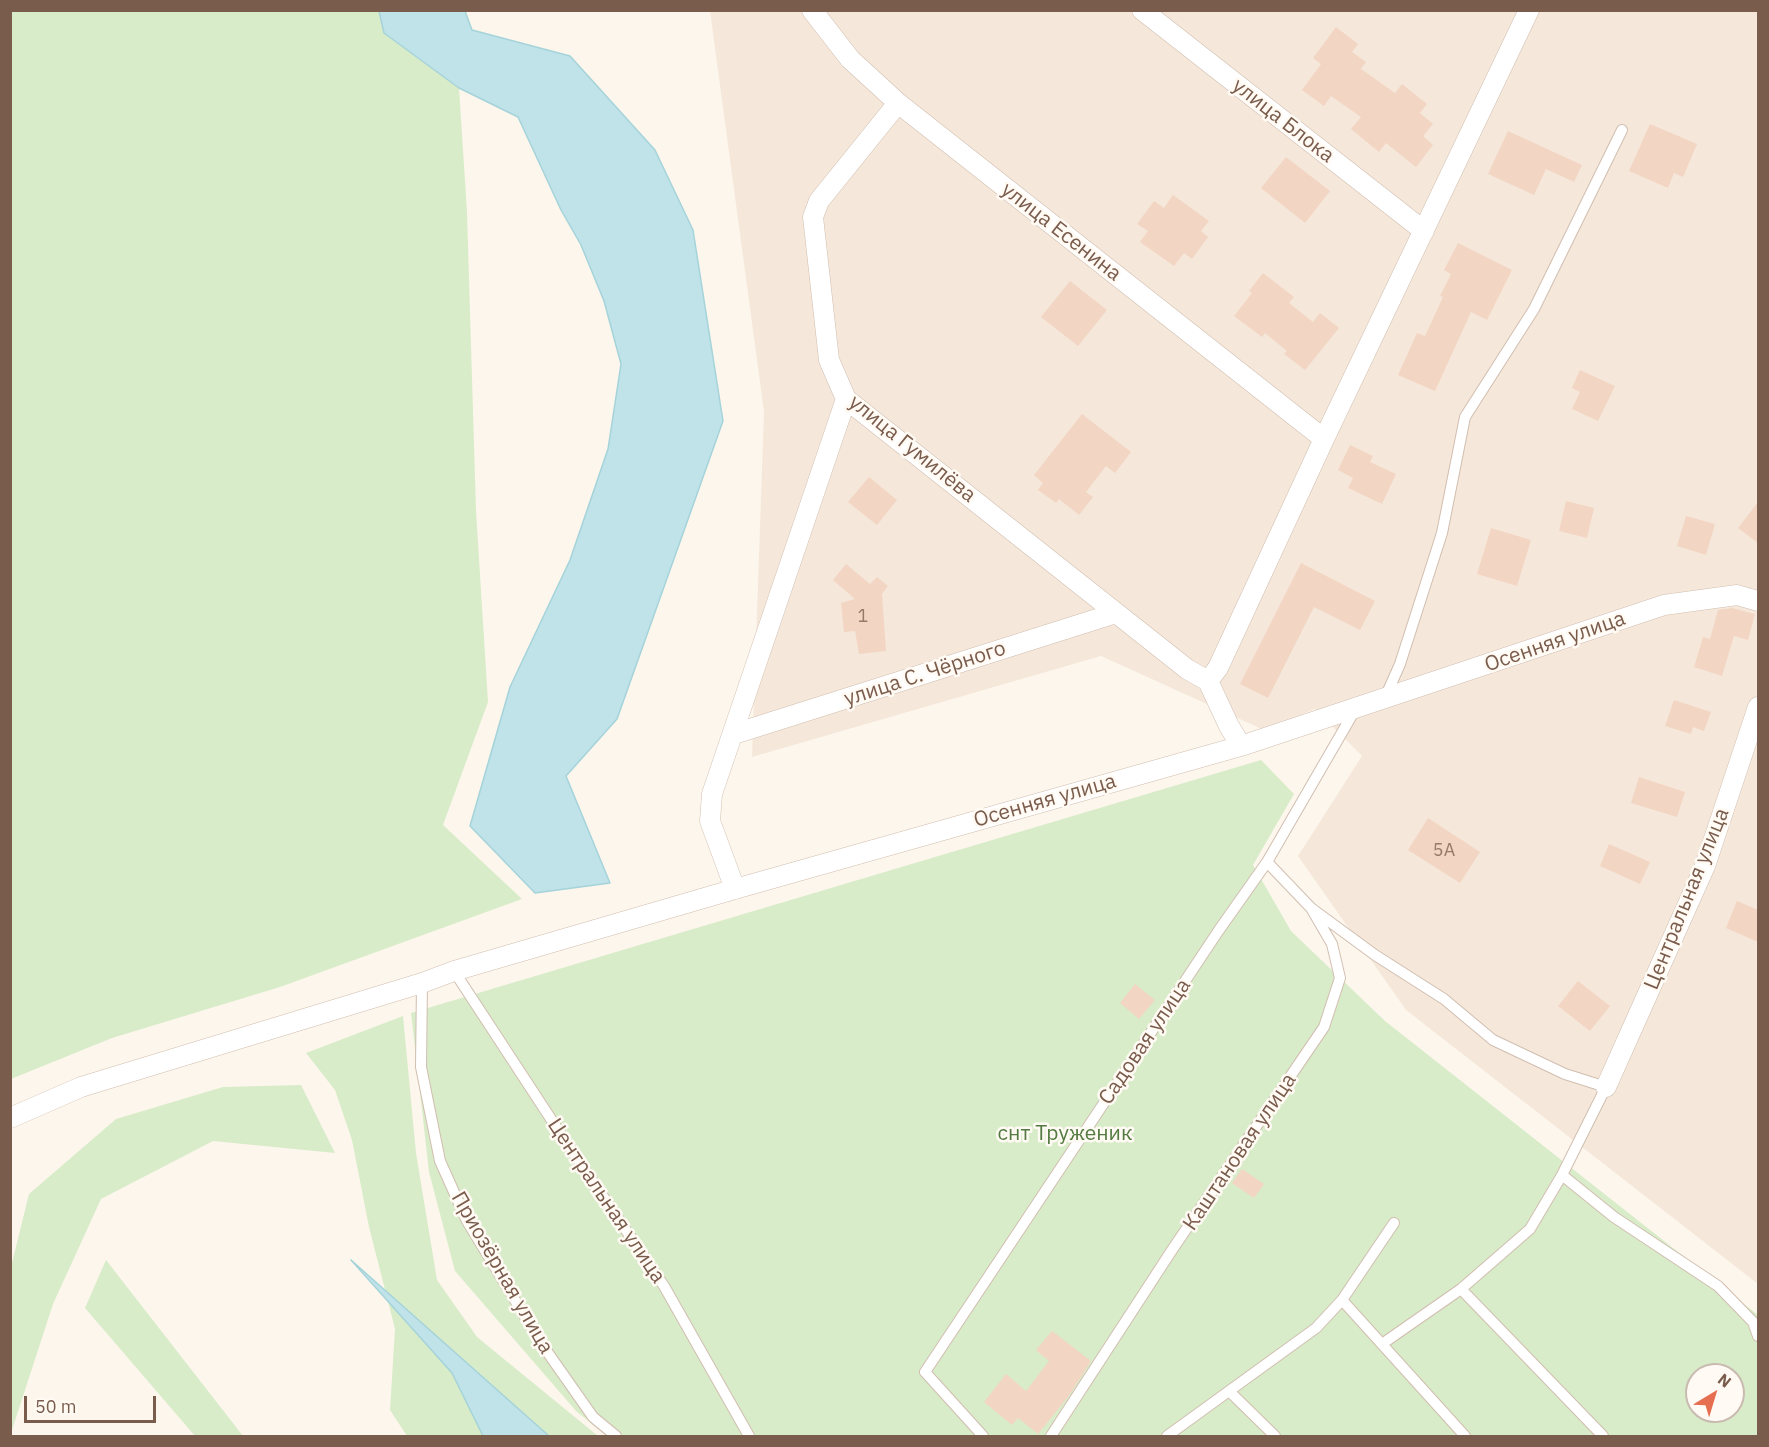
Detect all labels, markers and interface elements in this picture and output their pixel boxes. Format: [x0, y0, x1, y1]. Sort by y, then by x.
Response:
street label: улица Блока [1227, 73, 1339, 169]
street label: улица Есенина [996, 177, 1126, 287]
street label: улица Гумилёва [843, 390, 981, 508]
house number: 1 [858, 606, 868, 628]
street label: Осенняя улица [1481, 606, 1629, 678]
street label: улица С. Чёрного [841, 636, 1009, 712]
street label: Осенняя улица [971, 769, 1119, 833]
street label: Центральная улица [1639, 805, 1735, 993]
house number: 5А [1433, 840, 1455, 862]
street label: Садовая улица [1094, 974, 1196, 1110]
street label: Каштановая улица [1178, 1069, 1302, 1235]
street label: Центральная улица [542, 1114, 670, 1288]
park label: снт Труженик [997, 1121, 1133, 1147]
street label: Приозёрная улица [445, 1188, 559, 1358]
north arrow [1685, 1363, 1745, 1423]
text: N [1714, 1369, 1736, 1392]
scale bar [27, 1384, 159, 1422]
text: 50 m [35, 1395, 77, 1418]

